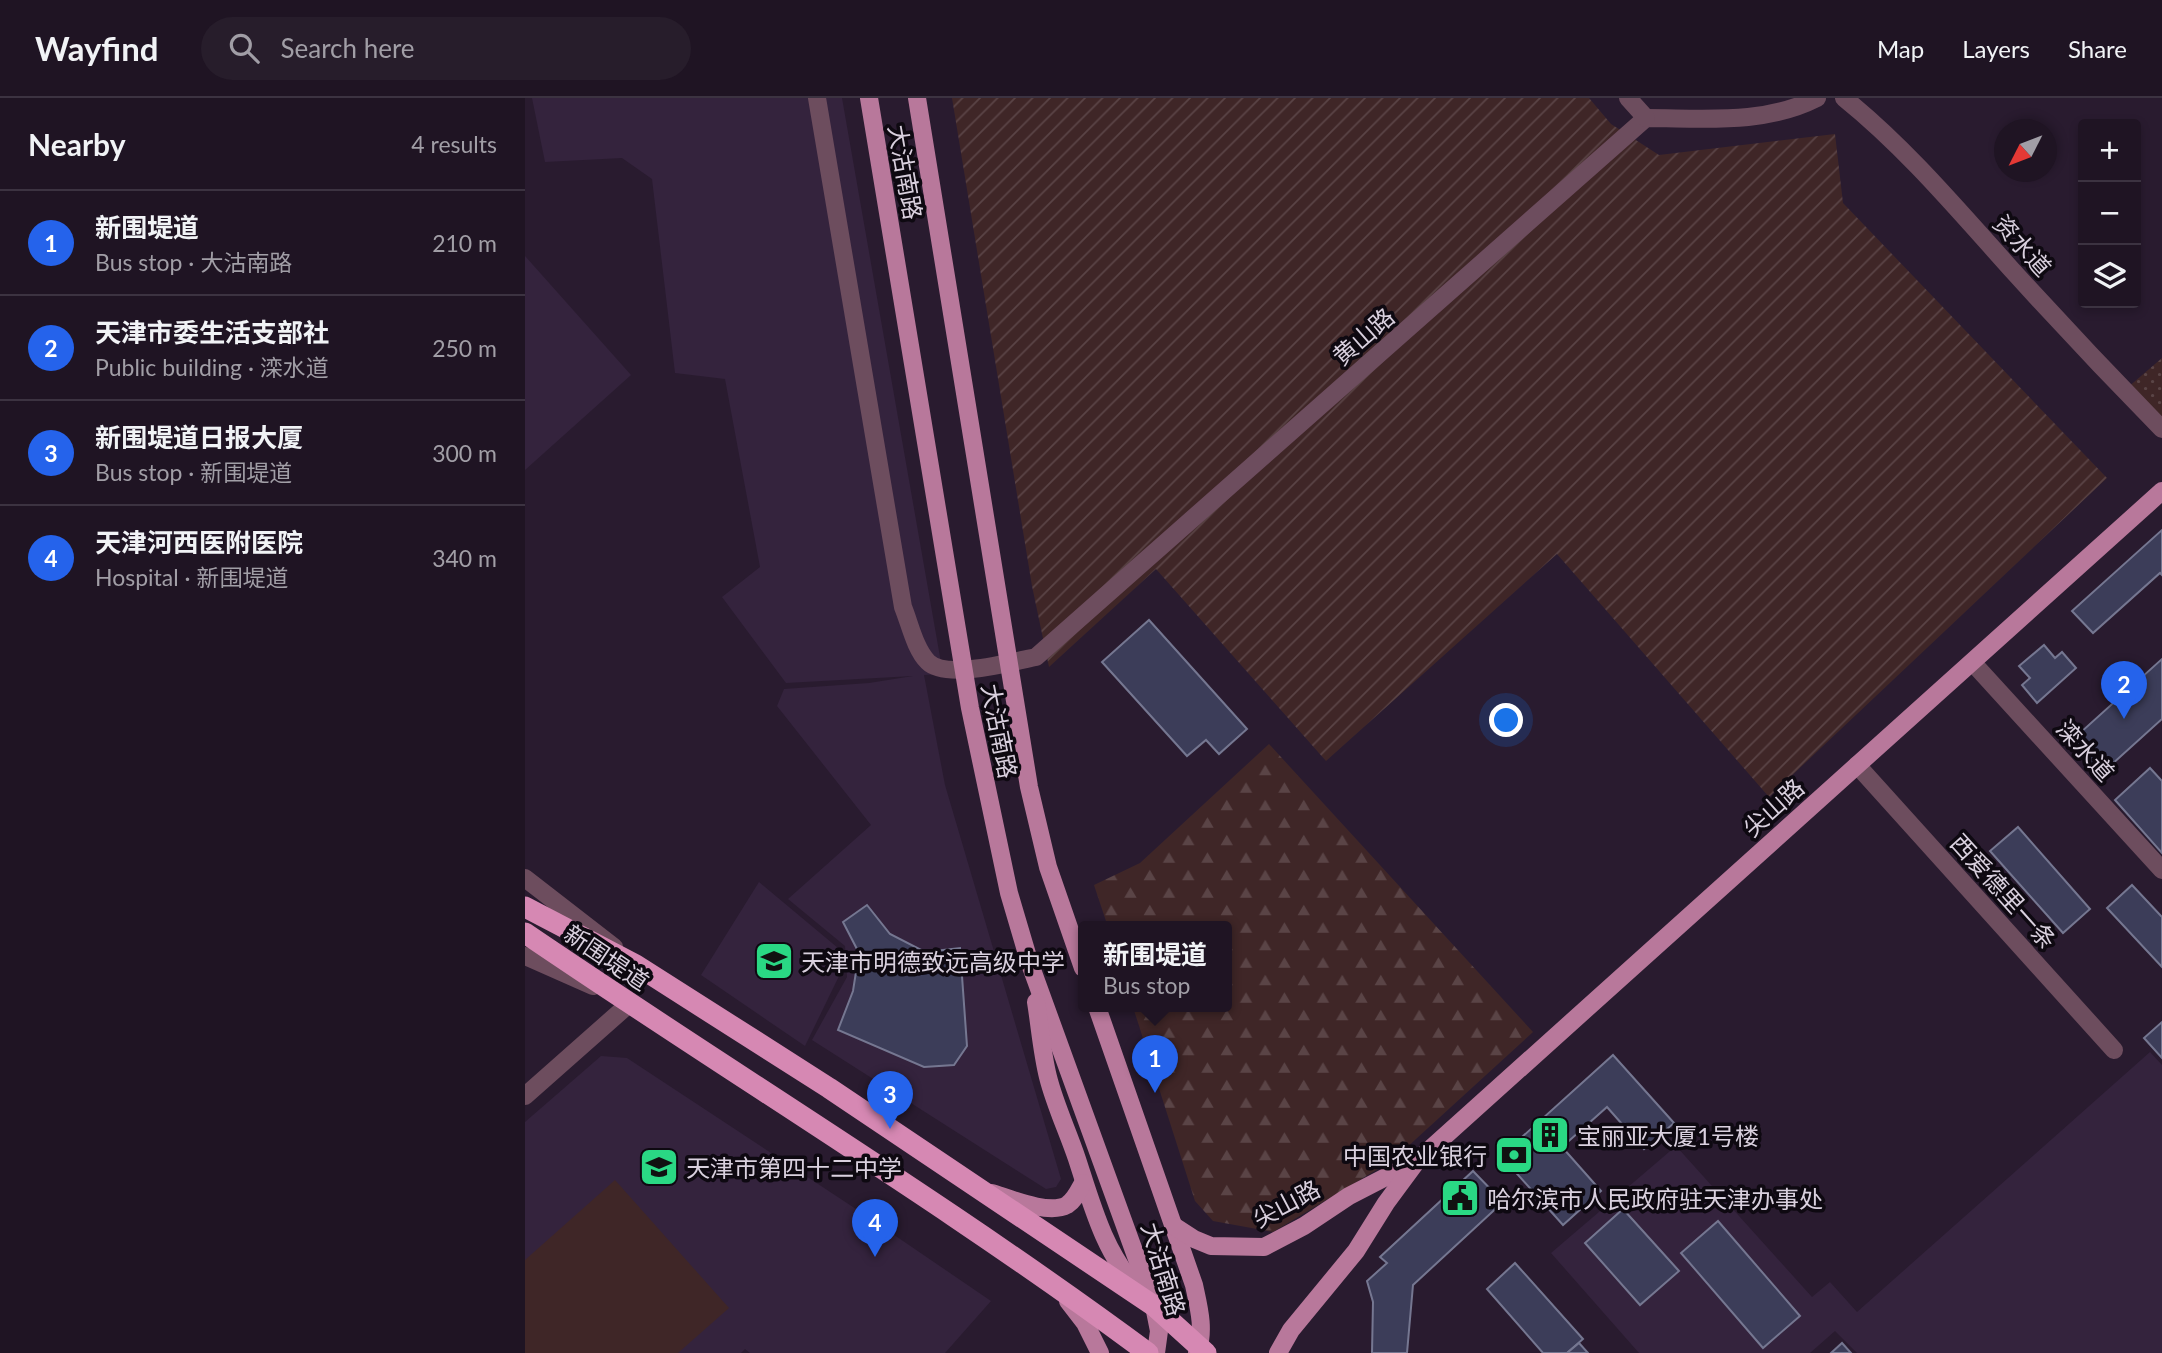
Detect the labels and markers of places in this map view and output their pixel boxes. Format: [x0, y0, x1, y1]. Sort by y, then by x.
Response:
pin: 2 [2101, 661, 2147, 719]
school or university icon: 天津市明德致远高级中学 [753, 940, 795, 982]
place label: 天津市明德致远高级中学 [801, 947, 1065, 976]
pin: 1 [1132, 1035, 1178, 1093]
pin: 3 [867, 1071, 913, 1129]
building icon: 宝丽亚大厦1号楼 [1529, 1114, 1571, 1156]
place label: 宝丽亚大厦1号楼 [1577, 1121, 1759, 1150]
bank icon: 中国农业银行 [1493, 1134, 1535, 1176]
place label: 中国农业银行 [1343, 1141, 1487, 1170]
school or university icon: 天津市第四十二中学 [638, 1146, 680, 1188]
place label: 天津市第四十二中学 [686, 1153, 902, 1182]
public building icon: 哈尔滨市人民政府驻天津办事处 [1439, 1177, 1481, 1219]
place label: 哈尔滨市人民政府驻天津办事处 [1487, 1184, 1823, 1213]
pin: 4 [852, 1199, 898, 1257]

